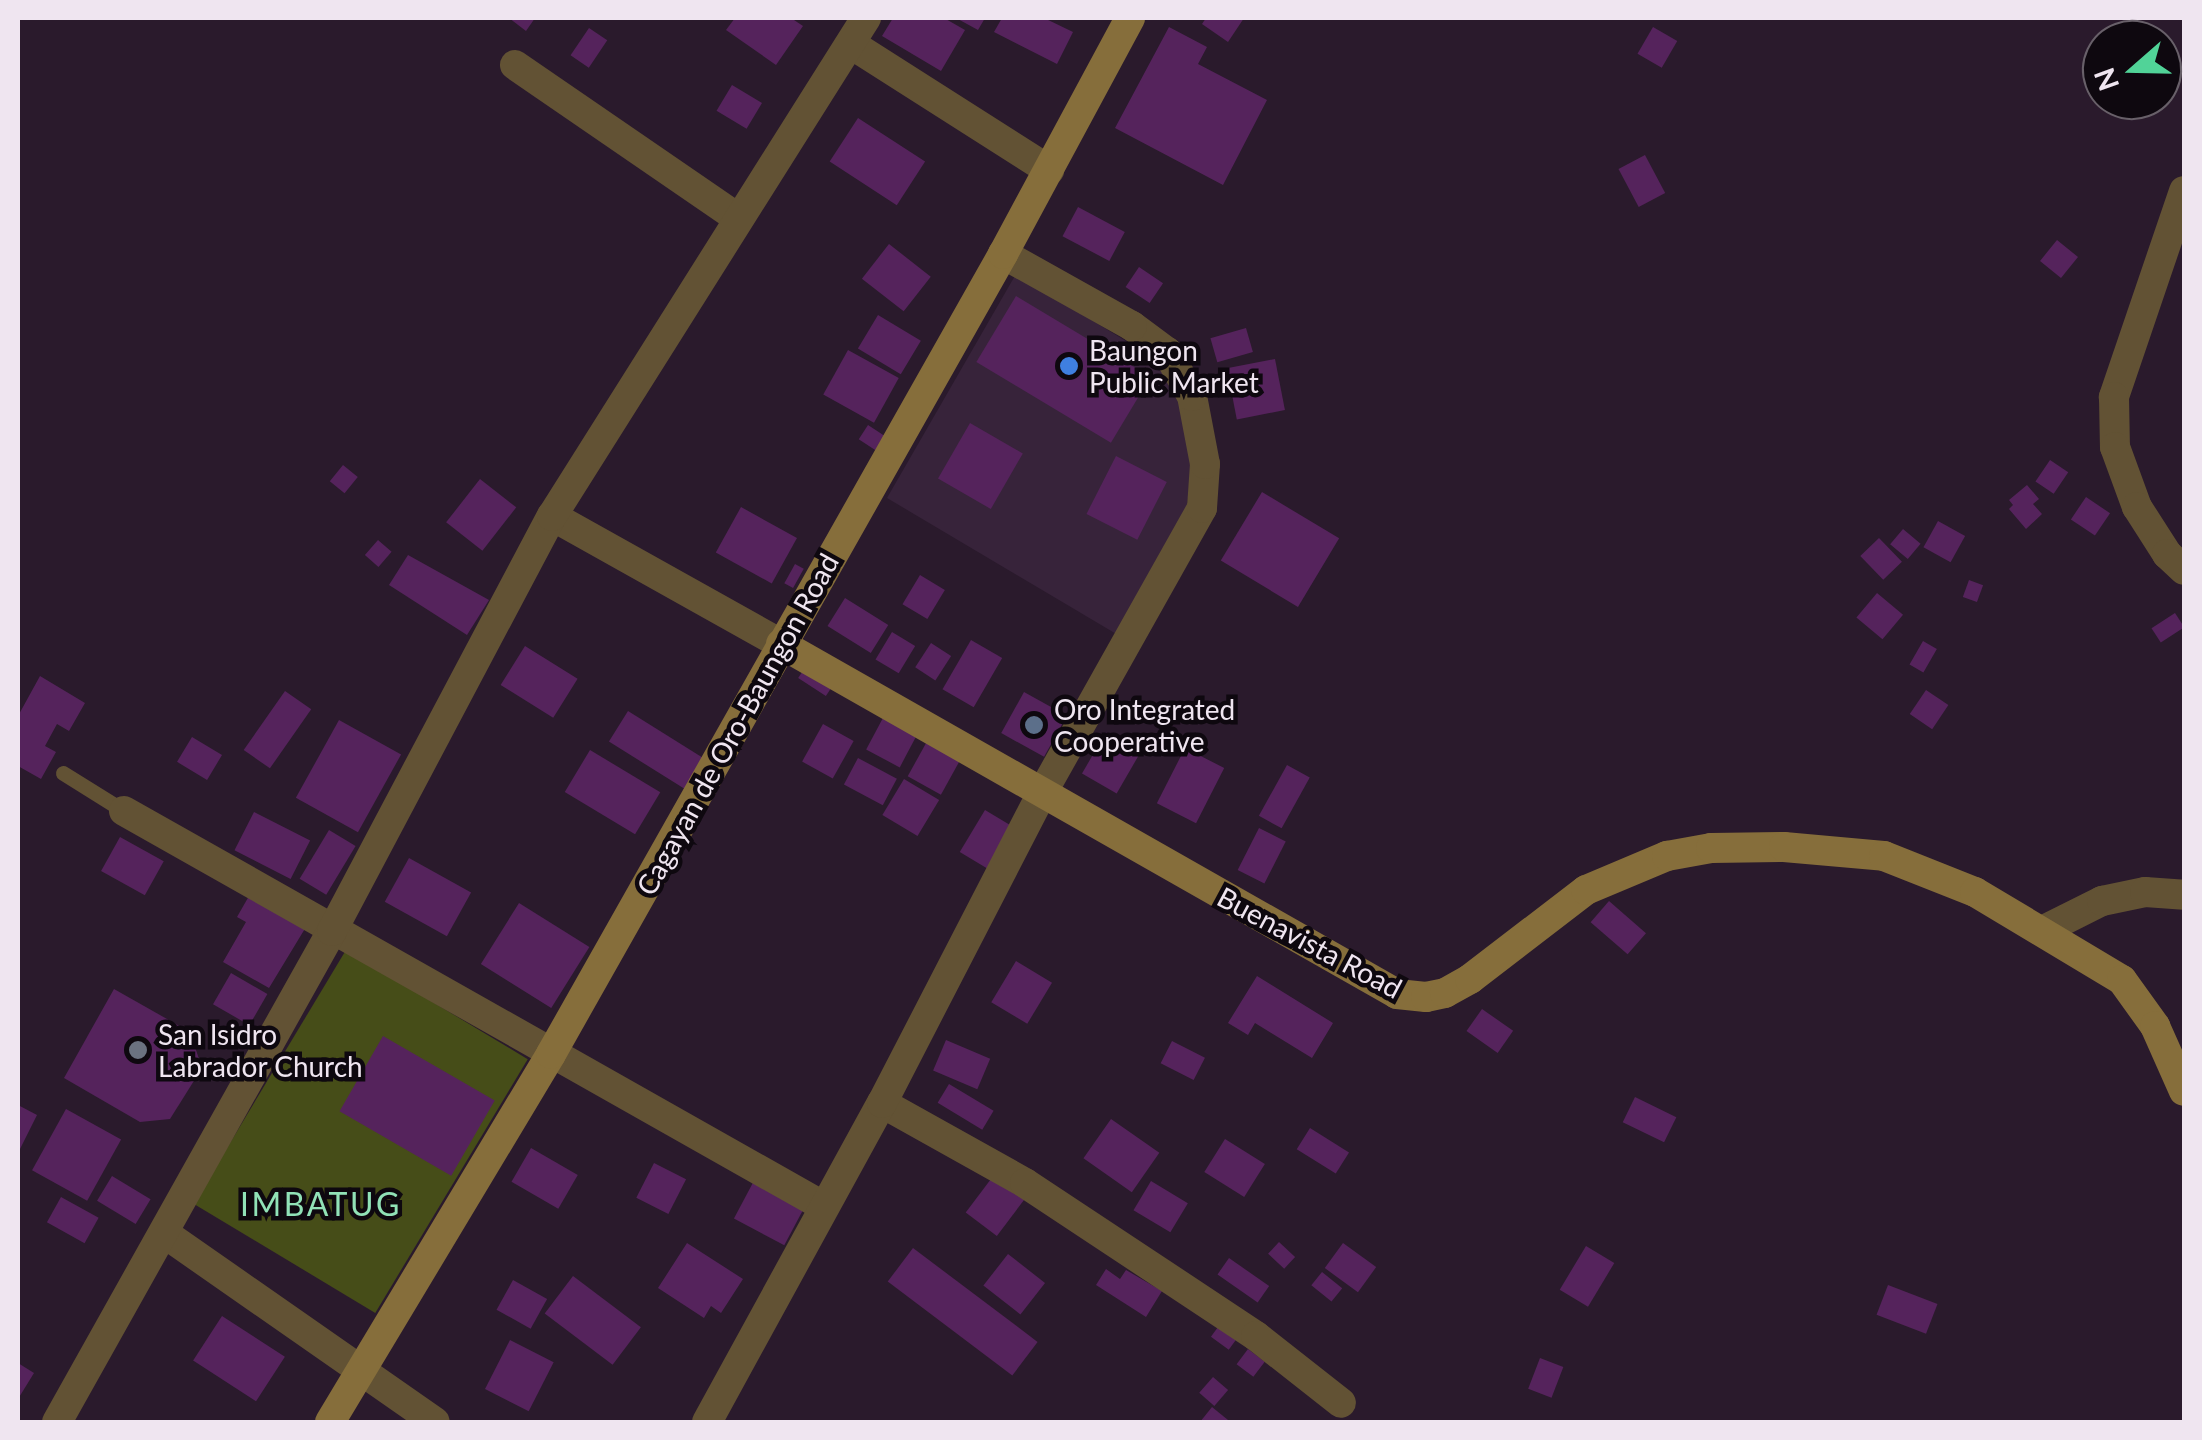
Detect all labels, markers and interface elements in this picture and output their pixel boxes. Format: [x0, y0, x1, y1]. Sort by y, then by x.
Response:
north arrow [2082, 20, 2182, 120]
text: N [2086, 64, 2125, 96]
place label: Baungon Public Market [1089, 333, 1259, 399]
marker: Baungon Public Market [1058, 355, 1080, 377]
street label: Cagayan de Oro-Baungon Road [629, 547, 845, 901]
place label: Oro Integrated Cooperative [1054, 692, 1235, 758]
marker: Oro Integrated Cooperative [1023, 714, 1045, 736]
street label: Buenavista Road [1212, 879, 1408, 1005]
place label: San Isidro Labrador Church [158, 1017, 363, 1083]
marker: San Isidro Labrador Church [127, 1039, 149, 1061]
district label: IMBATUG [240, 1185, 402, 1223]

